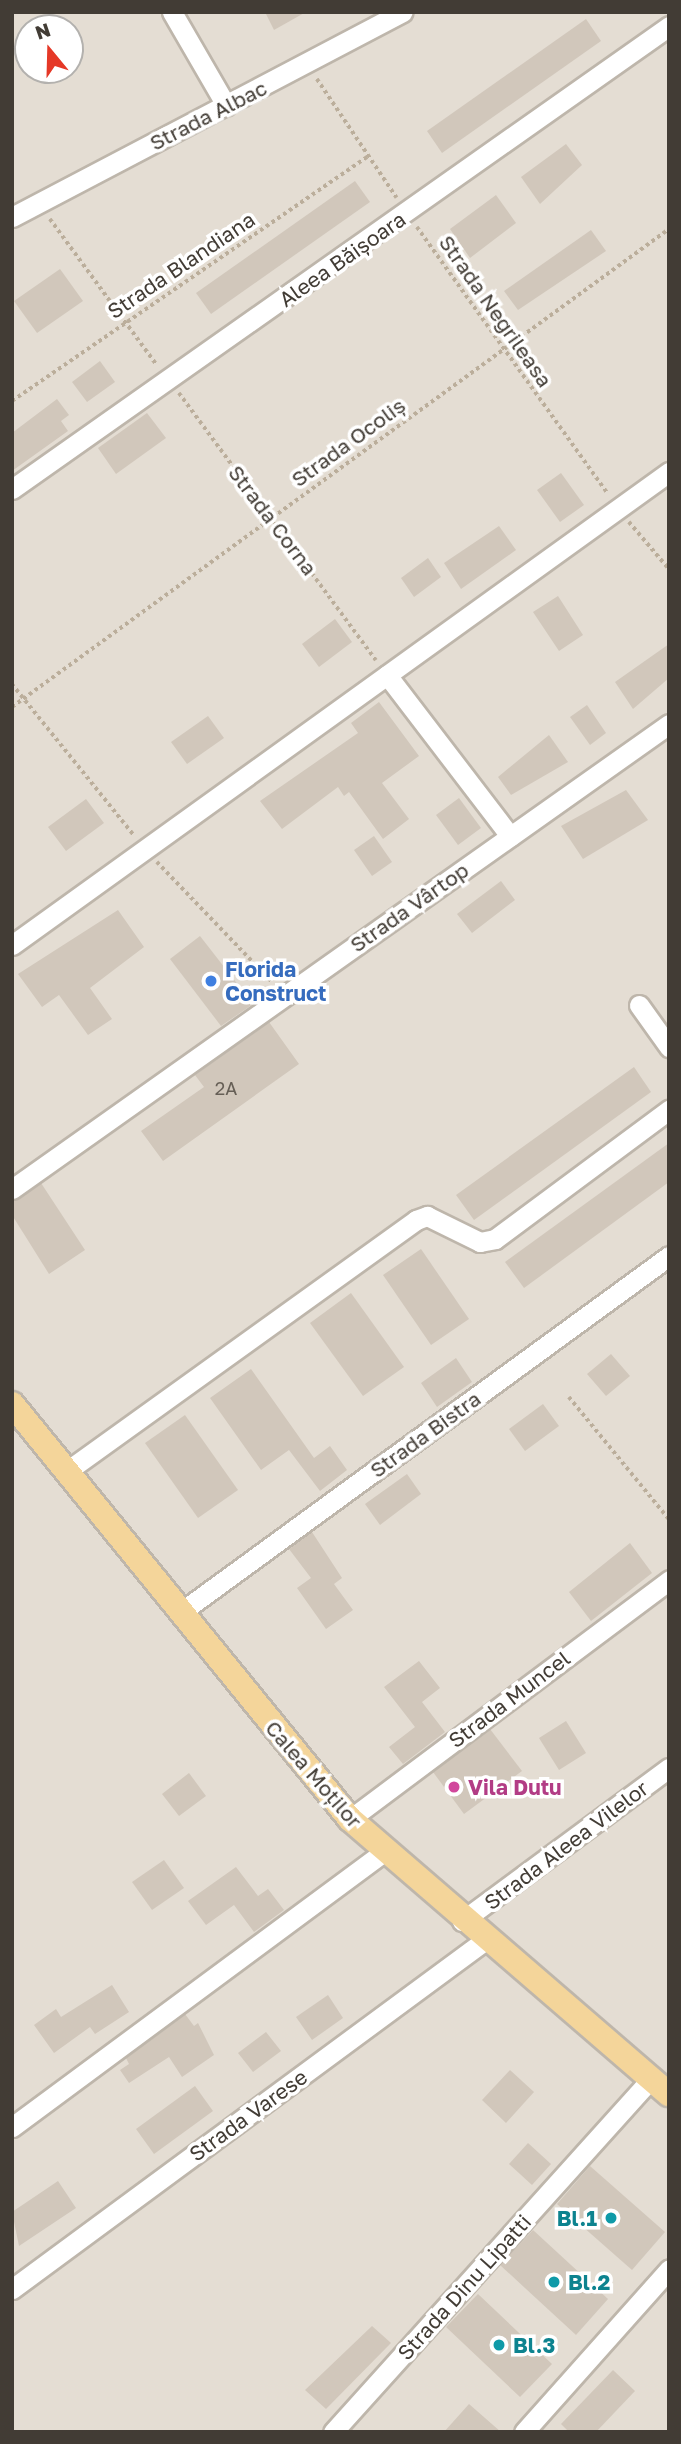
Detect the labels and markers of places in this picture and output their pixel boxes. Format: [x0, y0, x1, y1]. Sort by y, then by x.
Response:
place label: Florida Construct [225, 956, 326, 1006]
marker: Florida Construct [203, 973, 219, 989]
place label: Vila Dutu [468, 1774, 562, 1800]
marker: Vila Dutu [446, 1779, 462, 1795]
place label: Bl.1 [557, 2205, 597, 2231]
marker: Bl.1 [603, 2210, 619, 2226]
place label: Bl.2 [568, 2269, 610, 2295]
marker: Bl.2 [546, 2274, 562, 2290]
place label: Bl.3 [513, 2332, 555, 2358]
marker: Bl.3 [491, 2337, 507, 2353]

